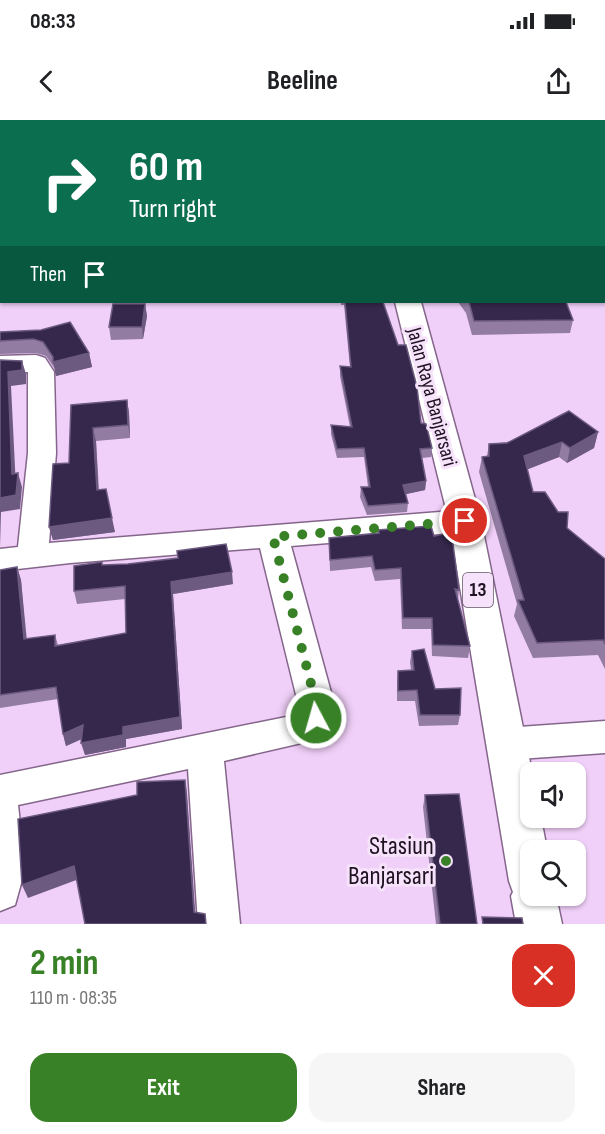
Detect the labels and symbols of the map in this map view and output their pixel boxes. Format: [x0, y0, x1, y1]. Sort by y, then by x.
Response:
street label: Jalan Raya Banjarsari [401, 324, 463, 469]
pin [439, 495, 490, 546]
road number: 13 [463, 573, 493, 607]
position arrow [284, 686, 348, 750]
place label: Stasiun Banjarsari [348, 831, 434, 892]
marker: Stasiun Banjarsari [439, 854, 453, 868]

